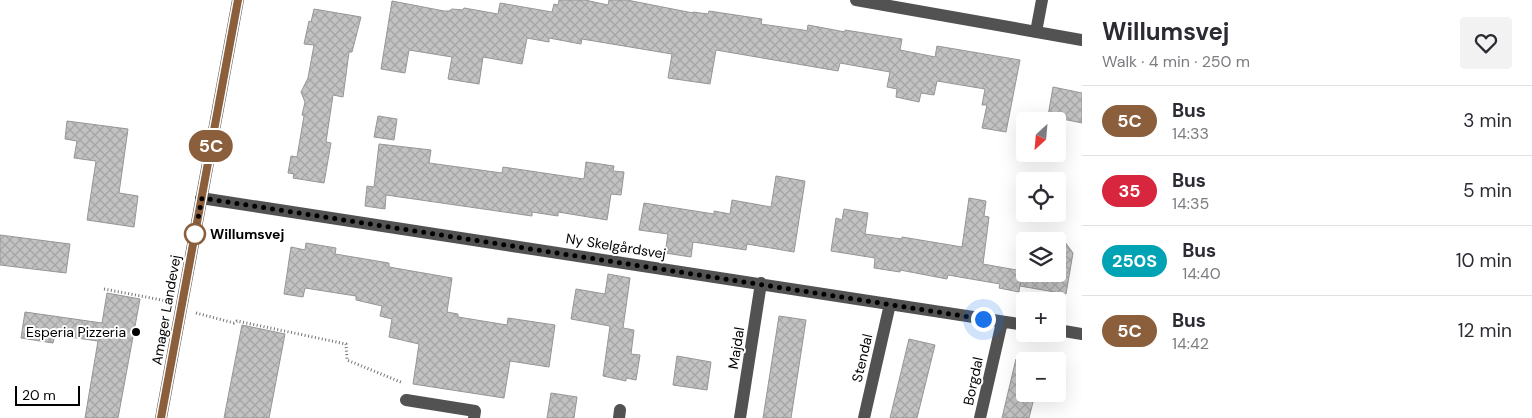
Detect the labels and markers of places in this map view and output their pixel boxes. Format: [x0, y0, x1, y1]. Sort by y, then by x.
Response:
marker: Willumsvej [184, 223, 206, 245]
place label: Willumsvej [210, 225, 285, 243]
place label: Esperia Pizzeria [26, 323, 126, 341]
marker: Esperia Pizzeria [130, 326, 142, 338]

